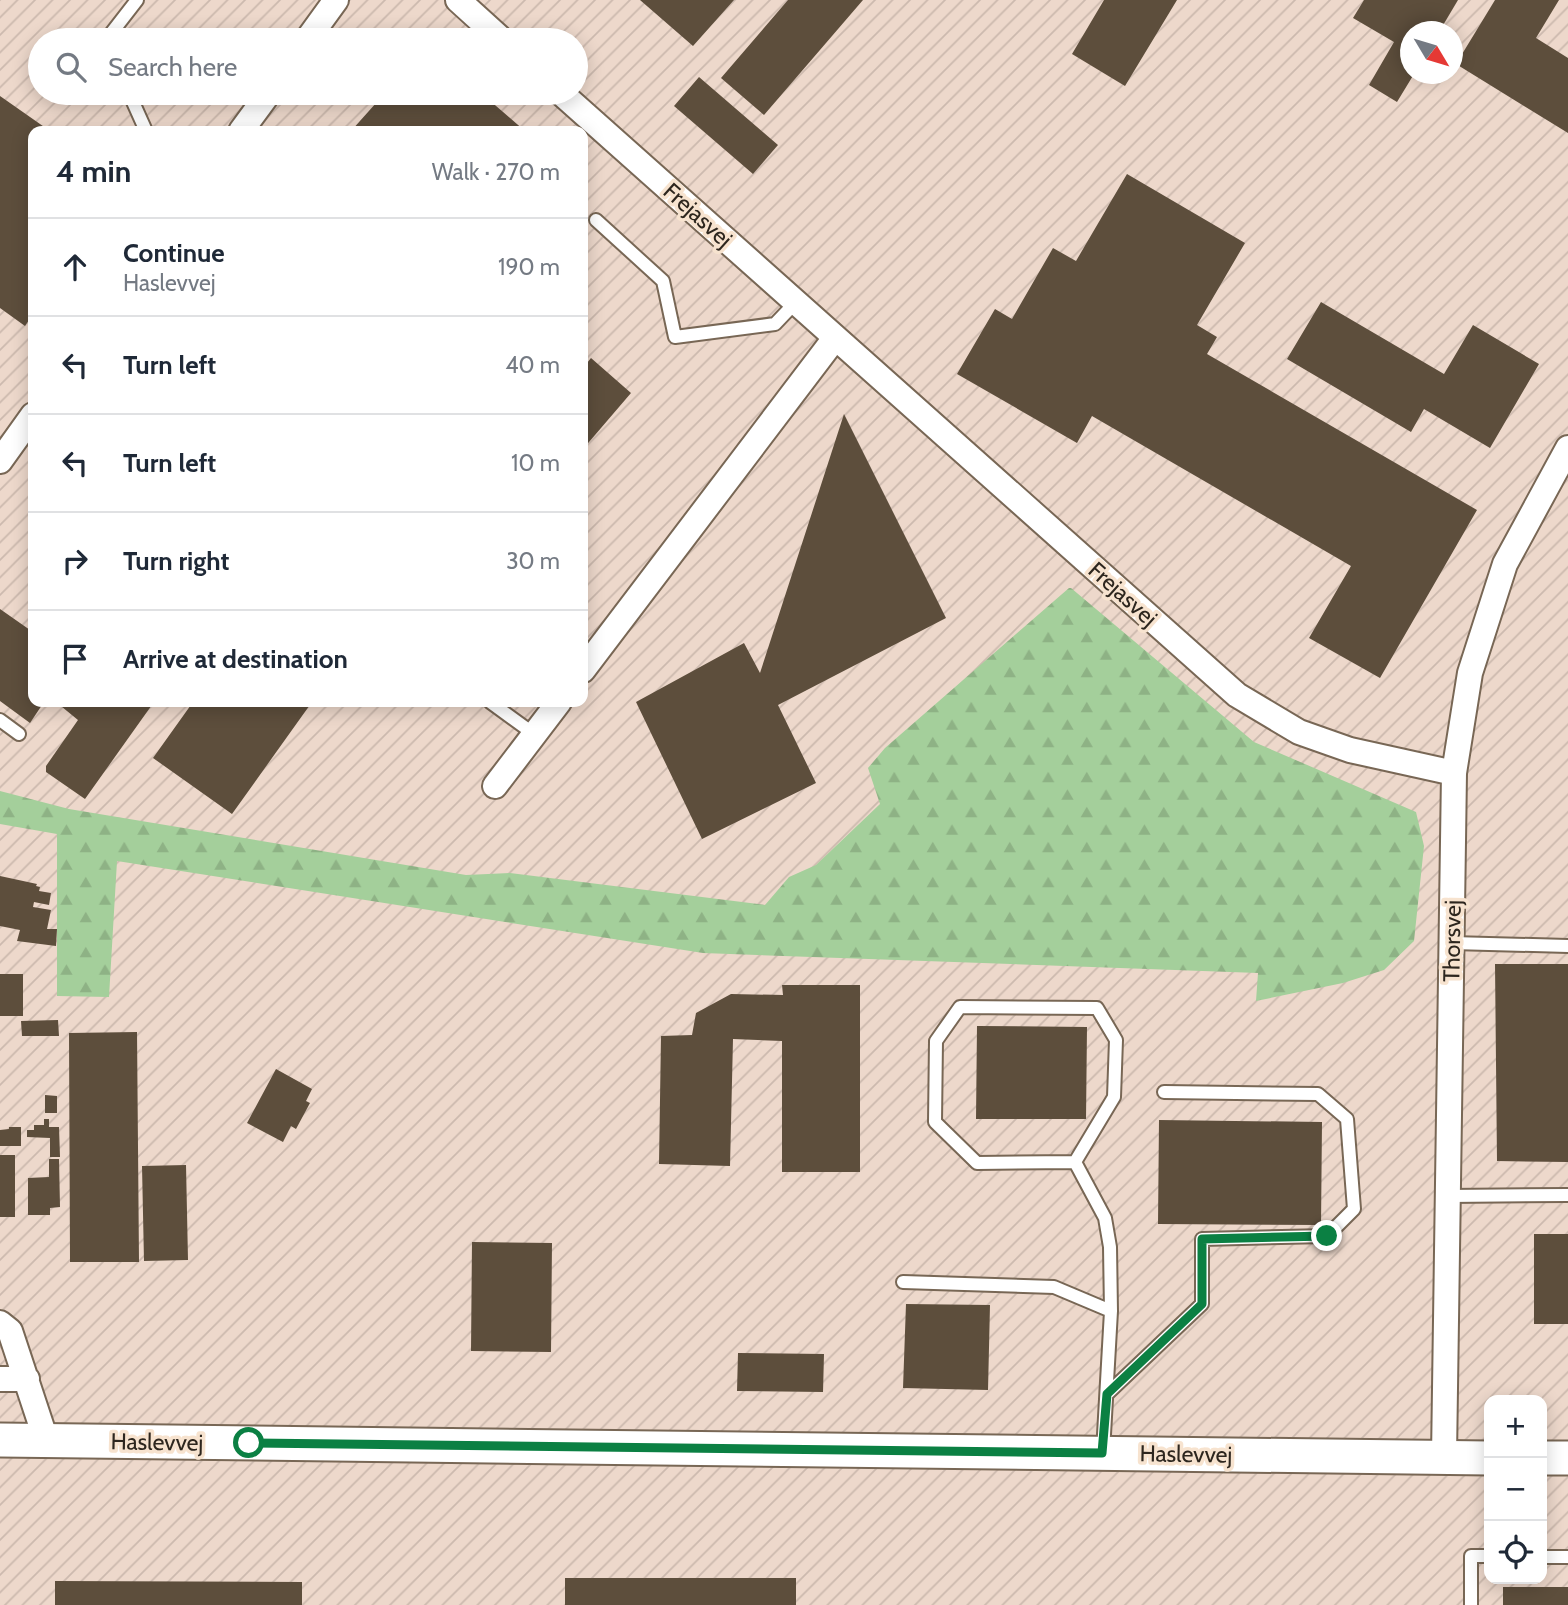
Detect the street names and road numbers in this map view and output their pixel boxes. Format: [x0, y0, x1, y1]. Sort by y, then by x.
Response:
street label: Frejasvej [658, 177, 738, 253]
street label: Frejasvej [1083, 556, 1163, 632]
street label: Thorsvej [1437, 900, 1467, 982]
street label: Haslevvej [110, 1427, 204, 1457]
street label: Haslevvej [1139, 1439, 1233, 1469]

